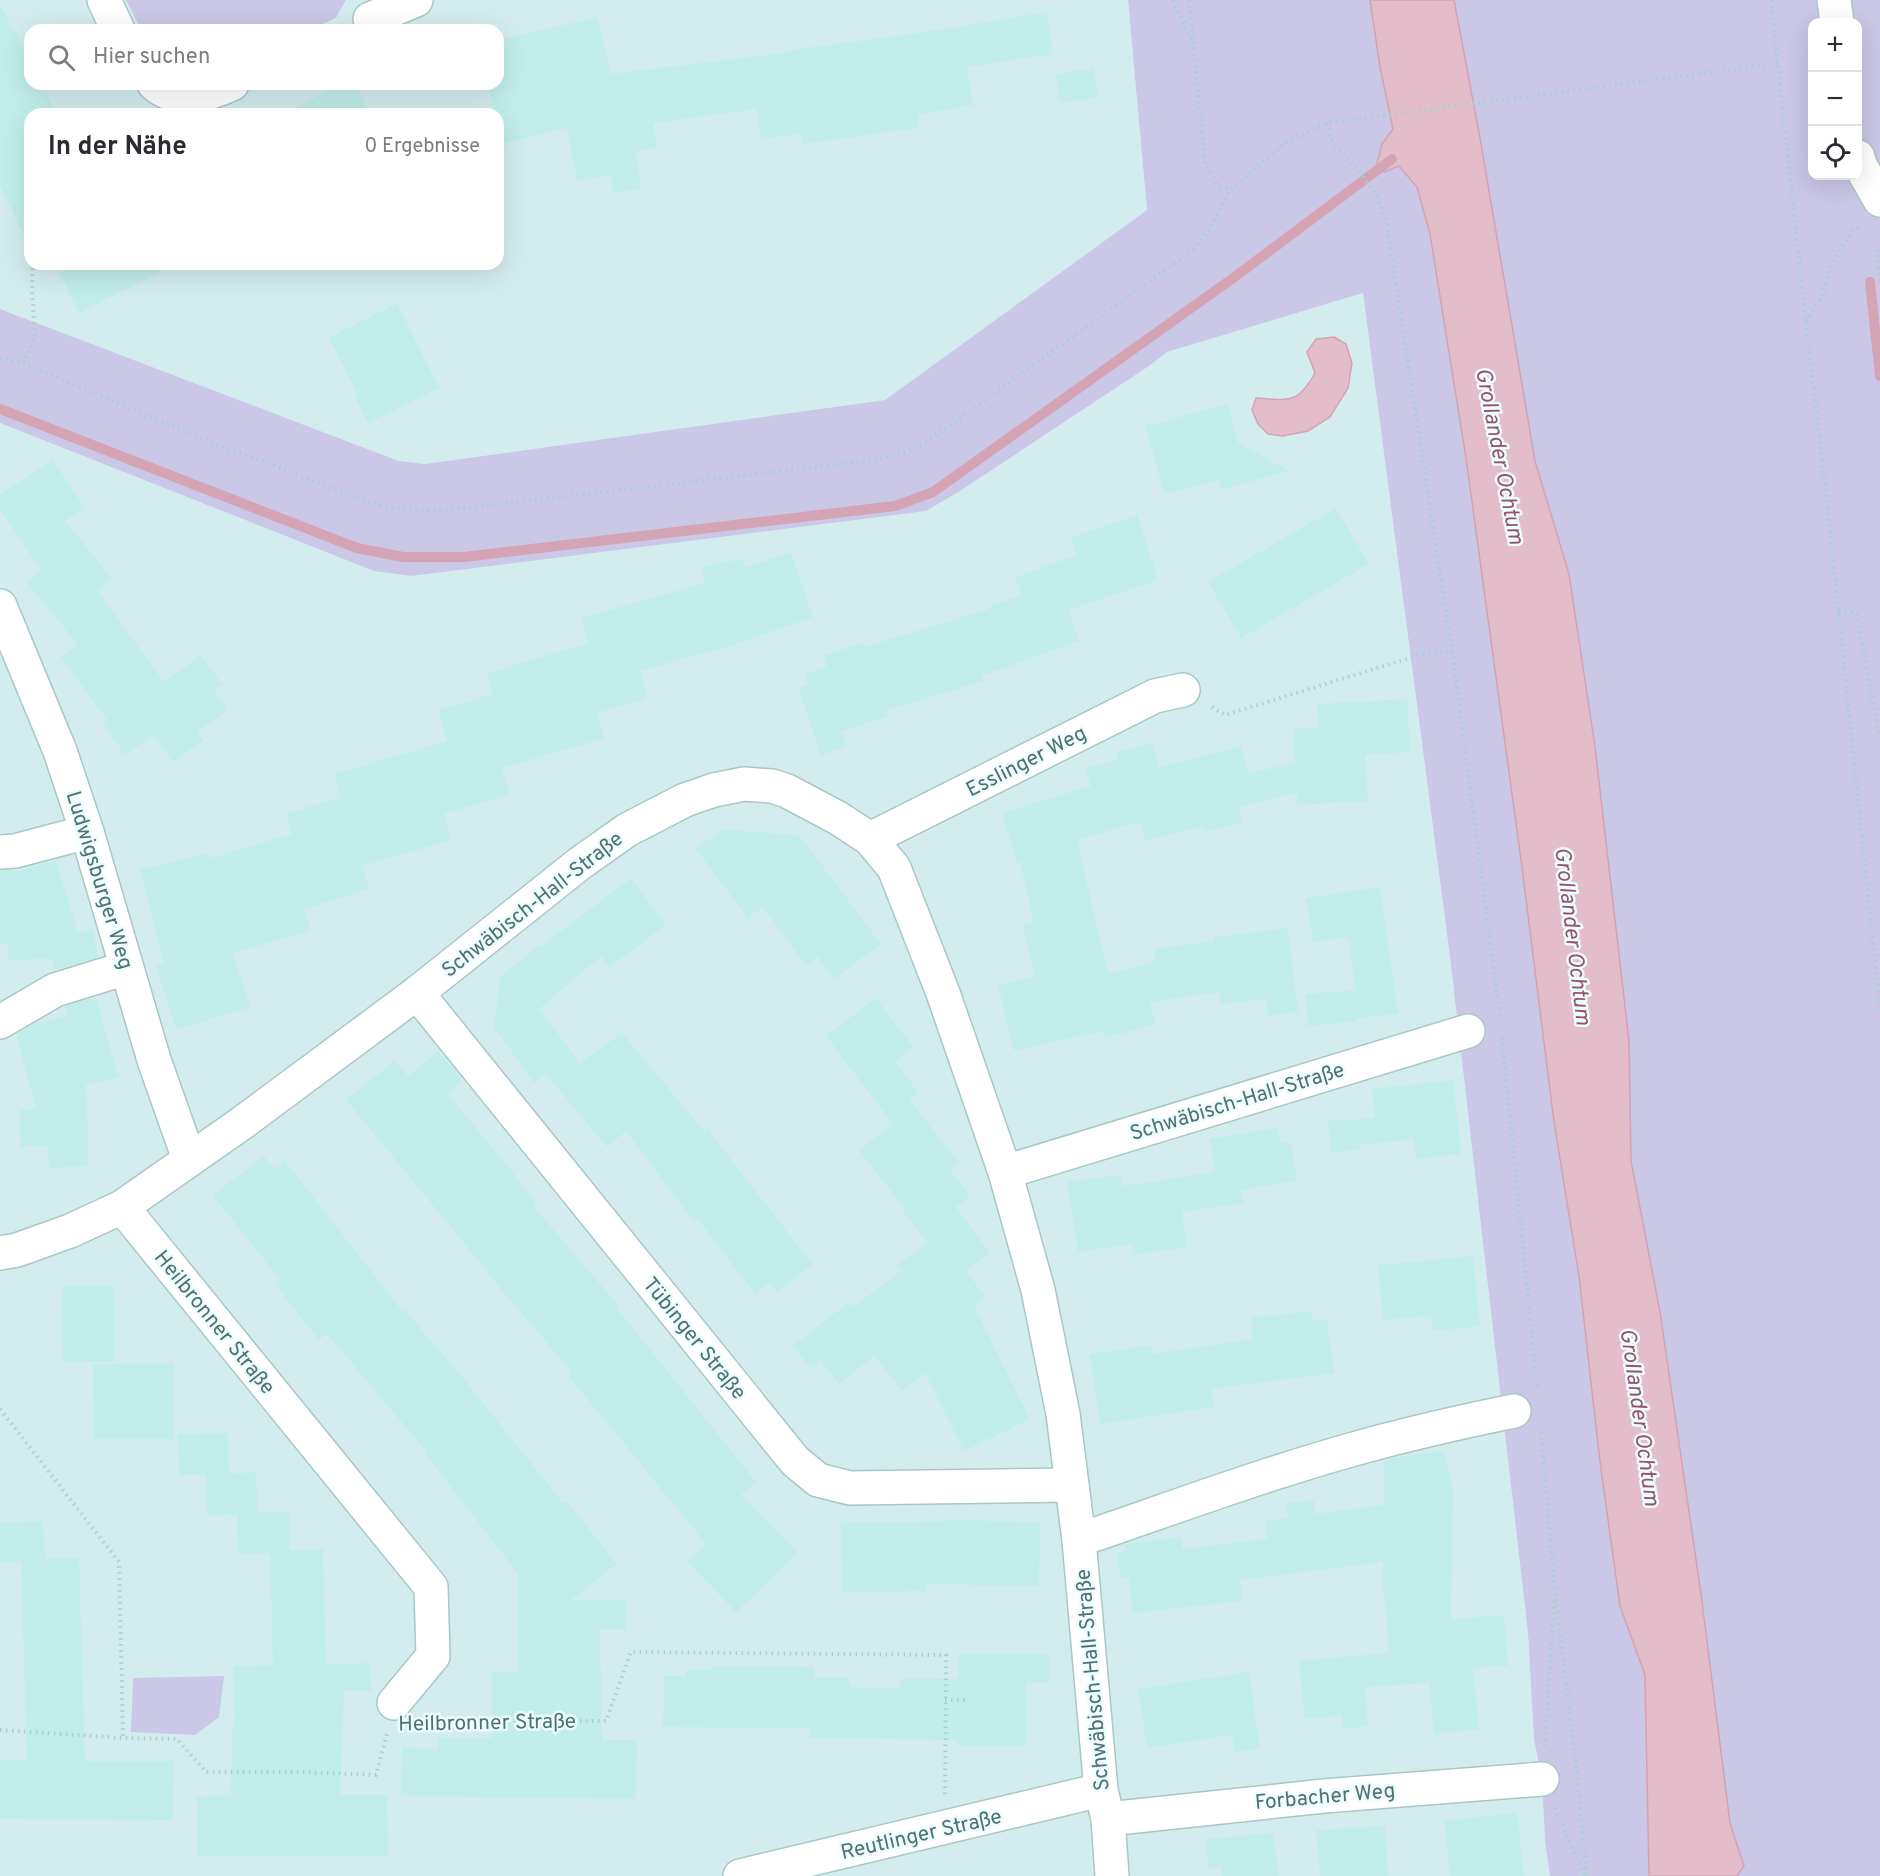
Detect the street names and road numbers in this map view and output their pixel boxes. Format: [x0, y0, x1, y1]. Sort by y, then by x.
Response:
street label: Esslinger Weg [962, 720, 1091, 804]
street label: Ludwigsburger Weg [59, 788, 139, 973]
street label: Schwäbisch-Hall-Straße [437, 826, 629, 984]
street label: Schwäbisch-Hall-Straße [1127, 1057, 1348, 1148]
street label: Heilbronner Straße [147, 1245, 280, 1401]
street label: Tübinger Straße [636, 1272, 752, 1406]
street label: Schwäbisch-Hall-Straße [1070, 1568, 1117, 1792]
street label: Heilbronner Straße [398, 1708, 576, 1739]
street label: Forbacher Weg [1254, 1778, 1396, 1817]
street label: Reutlinger Straße [838, 1804, 1005, 1867]

